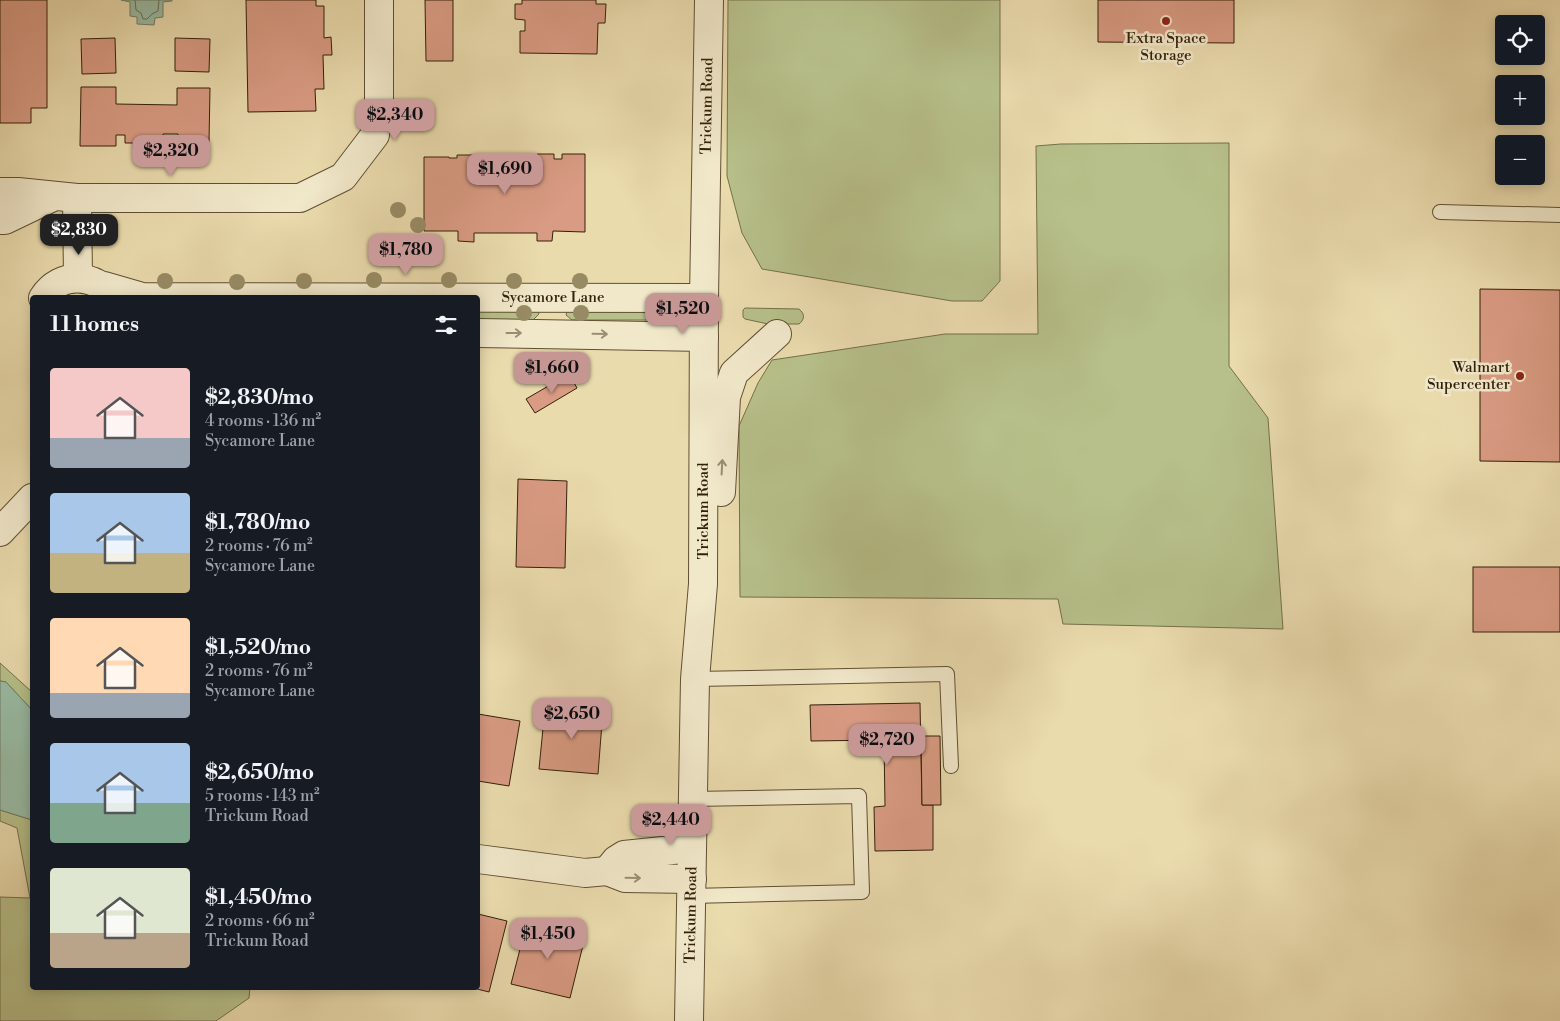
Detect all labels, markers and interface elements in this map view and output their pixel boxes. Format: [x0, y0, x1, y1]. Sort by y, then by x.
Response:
marker: Extra Space Storage [1160, 15, 1172, 27]
map controls [1495, 15, 1545, 185]
button: locate [1495, 15, 1545, 65]
place label: Extra Space Storage [1126, 29, 1206, 65]
street label: Trickum Road [697, 57, 717, 155]
button: + [1495, 75, 1545, 125]
pin: $2,340 [354, 98, 436, 141]
text: $2,340 [367, 105, 423, 125]
pin: $2,320 [130, 134, 212, 177]
button: − [1495, 135, 1545, 185]
text: $2,320 [143, 141, 199, 161]
pin: $1,690 [464, 152, 546, 195]
text: $1,690 [478, 159, 532, 179]
pin: $2,830 [38, 214, 120, 256]
text: $2,830 [51, 220, 107, 240]
pin: $1,780 [365, 234, 447, 276]
text: $1,780 [379, 240, 433, 260]
street label: Sycamore Lane [501, 288, 605, 307]
pin: $1,520 [642, 292, 724, 335]
text: $1,520 [656, 299, 710, 319]
icon: filters [432, 311, 460, 339]
text: 11 homes [50, 312, 139, 338]
one-way arrow [506, 328, 522, 338]
one-way arrow [591, 330, 607, 339]
pin: $1,660 [511, 352, 593, 394]
text: $1,660 [525, 358, 579, 378]
place label: Walmart Supercenter [1427, 358, 1511, 394]
marker: Walmart Supercenter [1514, 370, 1526, 382]
text: $2,830/mo [205, 385, 314, 411]
icon: home [90, 388, 150, 448]
text: 4 rooms · 136 m² [205, 411, 321, 431]
text: Sycamore Lane [205, 431, 315, 451]
one-way arrow [717, 459, 726, 475]
street label: Trickum Road [694, 462, 713, 560]
text: $1,780/mo [205, 510, 310, 536]
icon: home [90, 513, 150, 573]
text: 2 rooms · 76 m² [205, 536, 313, 556]
text: Sycamore Lane [205, 556, 315, 576]
text: $1,520/mo [205, 635, 311, 661]
icon: home [90, 638, 150, 698]
text: 2 rooms · 76 m² [205, 661, 313, 681]
text: Sycamore Lane [205, 681, 315, 701]
pin: $2,650 [531, 698, 613, 740]
text: $2,650 [544, 704, 600, 724]
pin: $2,720 [846, 724, 928, 766]
text: $2,720 [859, 730, 915, 750]
text: $2,650/mo [205, 760, 314, 786]
icon: home [90, 763, 150, 823]
text: 5 rooms · 143 m² [205, 786, 320, 806]
pin: $2,440 [630, 804, 712, 846]
text: Trickum Road [205, 806, 309, 826]
text: $2,440 [642, 810, 700, 830]
street label: Trickum Road [681, 866, 701, 964]
one-way arrow [624, 873, 640, 883]
text: $1,450/mo [205, 885, 312, 911]
icon: home [90, 888, 150, 948]
text: 2 rooms · 66 m² [205, 911, 315, 931]
pin: $1,450 [507, 918, 589, 960]
text: $1,450 [521, 924, 575, 944]
text: Trickum Road [205, 931, 309, 951]

